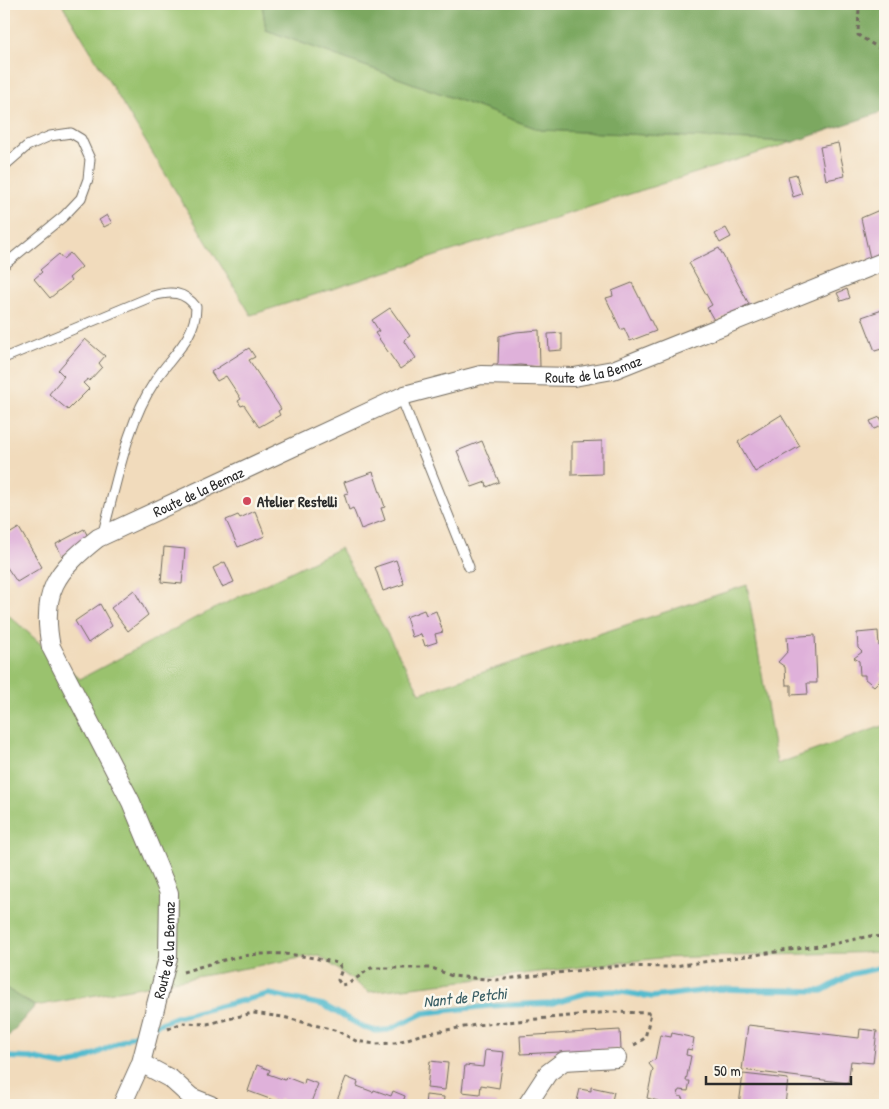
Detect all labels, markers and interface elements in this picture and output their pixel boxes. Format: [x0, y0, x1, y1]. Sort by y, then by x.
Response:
street label: Route de la Bemaz [545, 349, 645, 388]
street label: Route de la Bemaz [149, 461, 248, 522]
place label: Atelier Restelli [257, 491, 338, 512]
marker: Atelier Restelli [241, 495, 253, 507]
street label: Route de la Bemaz [147, 901, 179, 1001]
water label: Nant de Petchi [422, 982, 509, 1012]
scale bar [706, 1054, 852, 1086]
text: 50 m [714, 1060, 741, 1081]

